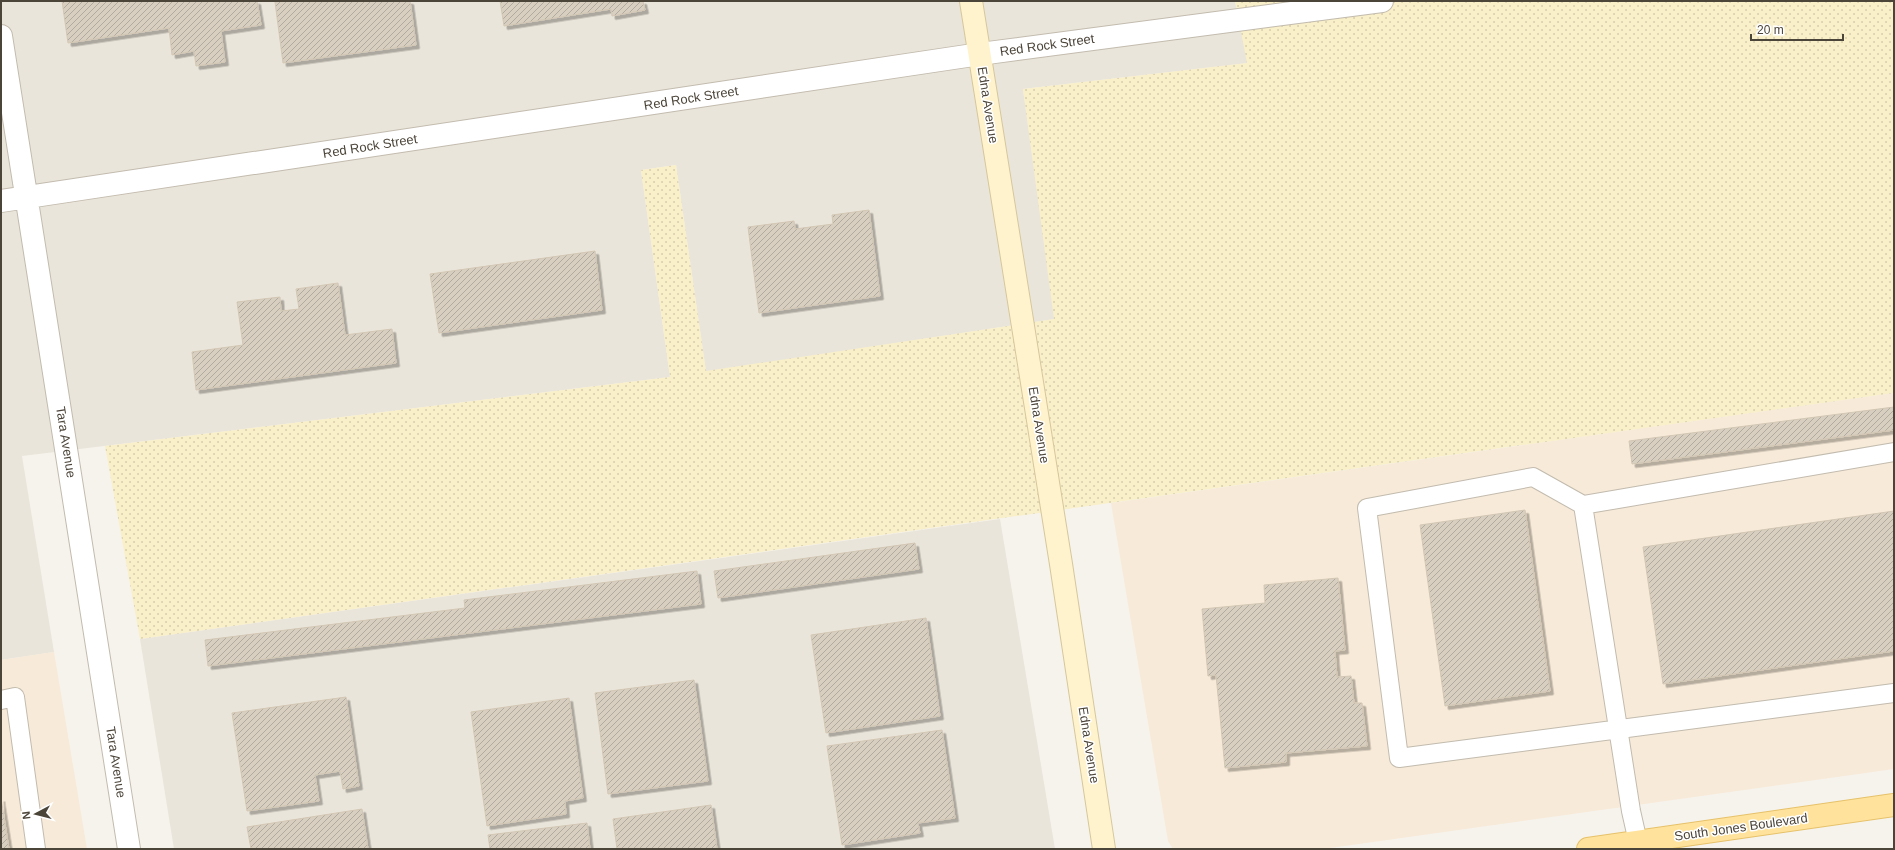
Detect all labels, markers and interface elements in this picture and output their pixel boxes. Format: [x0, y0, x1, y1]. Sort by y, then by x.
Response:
scale bar [1751, 16, 1843, 42]
text: 20 m [1757, 23, 1784, 37]
street label: Red Rock Street [999, 31, 1096, 59]
street label: Edna Avenue [975, 66, 1001, 144]
street label: Red Rock Street [643, 83, 740, 113]
street label: Red Rock Street [322, 131, 419, 161]
street label: Edna Avenue [1026, 386, 1052, 464]
street label: Tara Avenue [53, 405, 79, 479]
street label: Edna Avenue [1076, 706, 1102, 784]
street label: Tara Avenue [103, 725, 129, 799]
north arrow [16, 794, 56, 834]
text: N [20, 810, 33, 820]
street label: South Jones Boulevard [1673, 810, 1809, 844]

